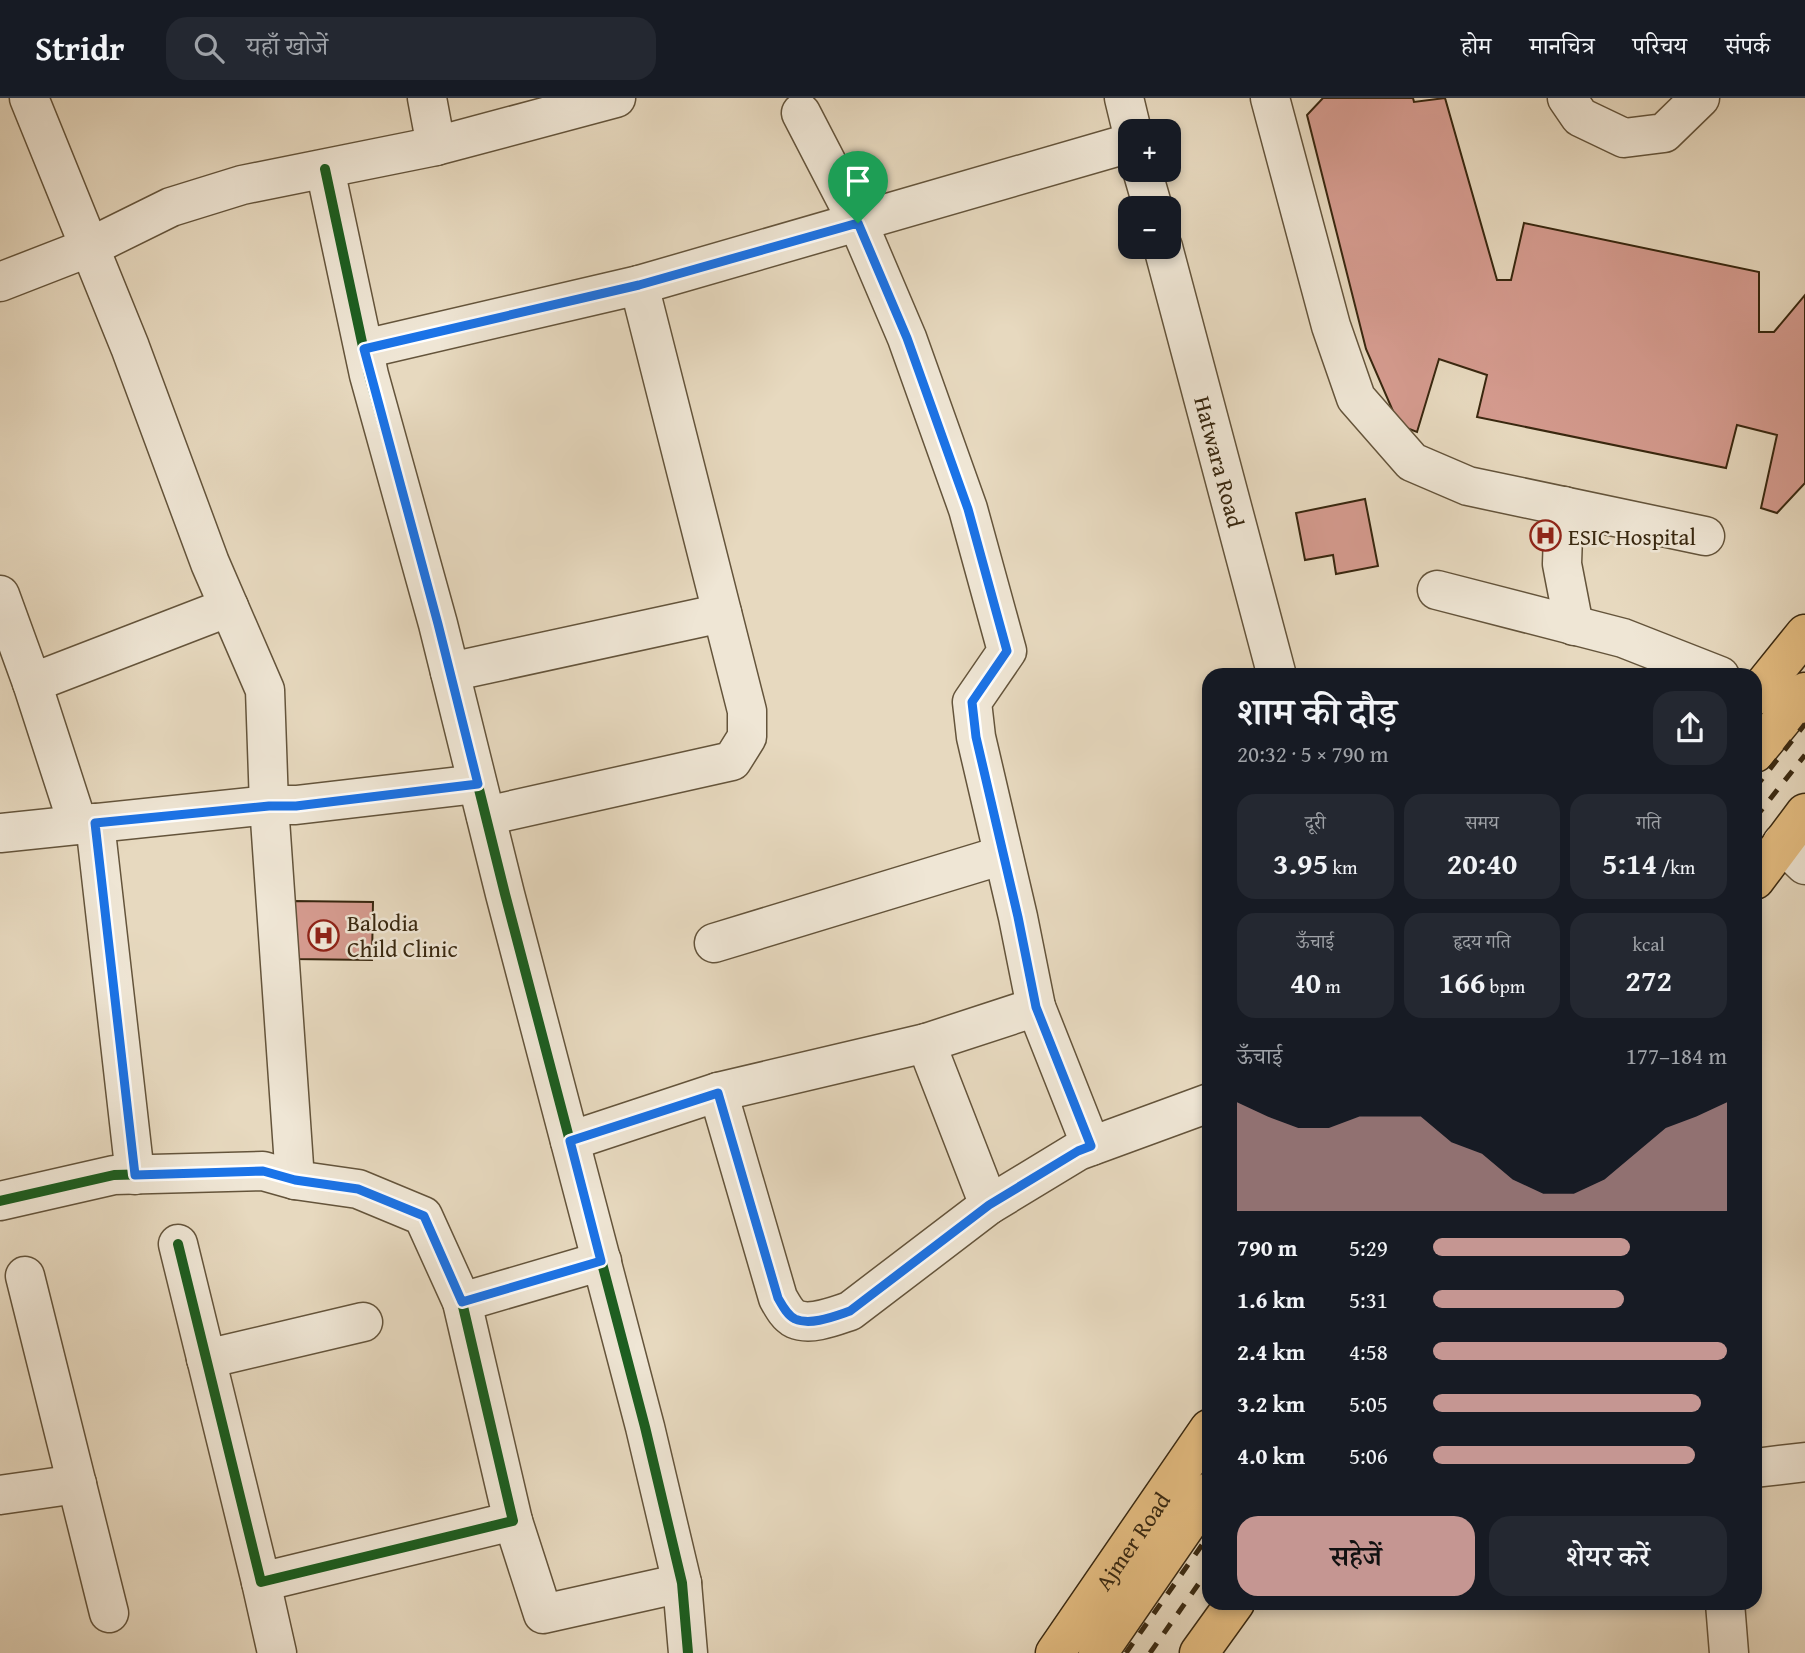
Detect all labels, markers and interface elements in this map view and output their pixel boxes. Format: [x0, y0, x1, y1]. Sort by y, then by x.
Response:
search box [166, 17, 656, 80]
text: Stridr [35, 24, 124, 72]
text: यहाँ खोजें [246, 26, 328, 65]
text: होम [1461, 28, 1491, 63]
text: मानचित्र [1529, 28, 1595, 63]
text: परिचय [1633, 28, 1687, 63]
text: संपर्क [1725, 28, 1770, 63]
icon: search [190, 29, 228, 67]
map controls [1118, 119, 1181, 259]
button: + [1118, 119, 1181, 182]
pin [828, 151, 888, 223]
icon: arrive [839, 162, 877, 200]
button: − [1118, 196, 1181, 259]
street label: Hatwara Road [1187, 392, 1253, 531]
hospital icon: ESIC Hospital [1528, 519, 1562, 553]
place label: ESIC Hospital [1568, 520, 1696, 553]
text: शाम की दौड़ [1237, 683, 1397, 739]
button: share [1653, 691, 1727, 765]
text: 20:32 · 5 × 790 m [1237, 737, 1389, 770]
text: दूरी [1305, 808, 1326, 836]
text: समय [1465, 808, 1499, 836]
text: गति [1636, 808, 1661, 836]
text: 3.95 [1273, 841, 1328, 885]
text: 20:40 [1447, 841, 1517, 885]
text: 5:14 [1602, 841, 1657, 885]
text: km [1328, 853, 1358, 881]
text: /km [1657, 853, 1695, 881]
place label: Balodia Child Clinic [347, 906, 458, 965]
hospital icon: Balodia Child Clinic [307, 918, 341, 952]
text: ऊँचाई [1297, 927, 1334, 955]
text: हृदय गति [1453, 927, 1511, 955]
text: kcal [1632, 930, 1665, 958]
text: 272 [1625, 958, 1672, 1002]
text: 40 [1290, 960, 1321, 1004]
text: 166 [1439, 960, 1485, 1004]
text: m [1321, 972, 1341, 1000]
text: bpm [1485, 972, 1525, 1000]
text: ऊँचाई [1237, 1039, 1282, 1072]
text: 177–184 m [1626, 1039, 1727, 1072]
text: 790 m [1237, 1231, 1298, 1264]
text: 5:29 [1349, 1231, 1388, 1264]
text: 1.6 km [1237, 1283, 1305, 1316]
text: 5:31 [1349, 1283, 1388, 1316]
text: 2.4 km [1237, 1335, 1305, 1368]
text: 4:58 [1349, 1335, 1388, 1368]
text: 3.2 km [1237, 1387, 1305, 1420]
text: 5:05 [1349, 1387, 1388, 1420]
text: 4.0 km [1237, 1439, 1305, 1472]
text: 5:06 [1349, 1439, 1388, 1472]
street label: Ajmer Road [1087, 1485, 1178, 1597]
button: सहेजें [1237, 1516, 1475, 1596]
button: शेयर करें [1489, 1516, 1727, 1596]

